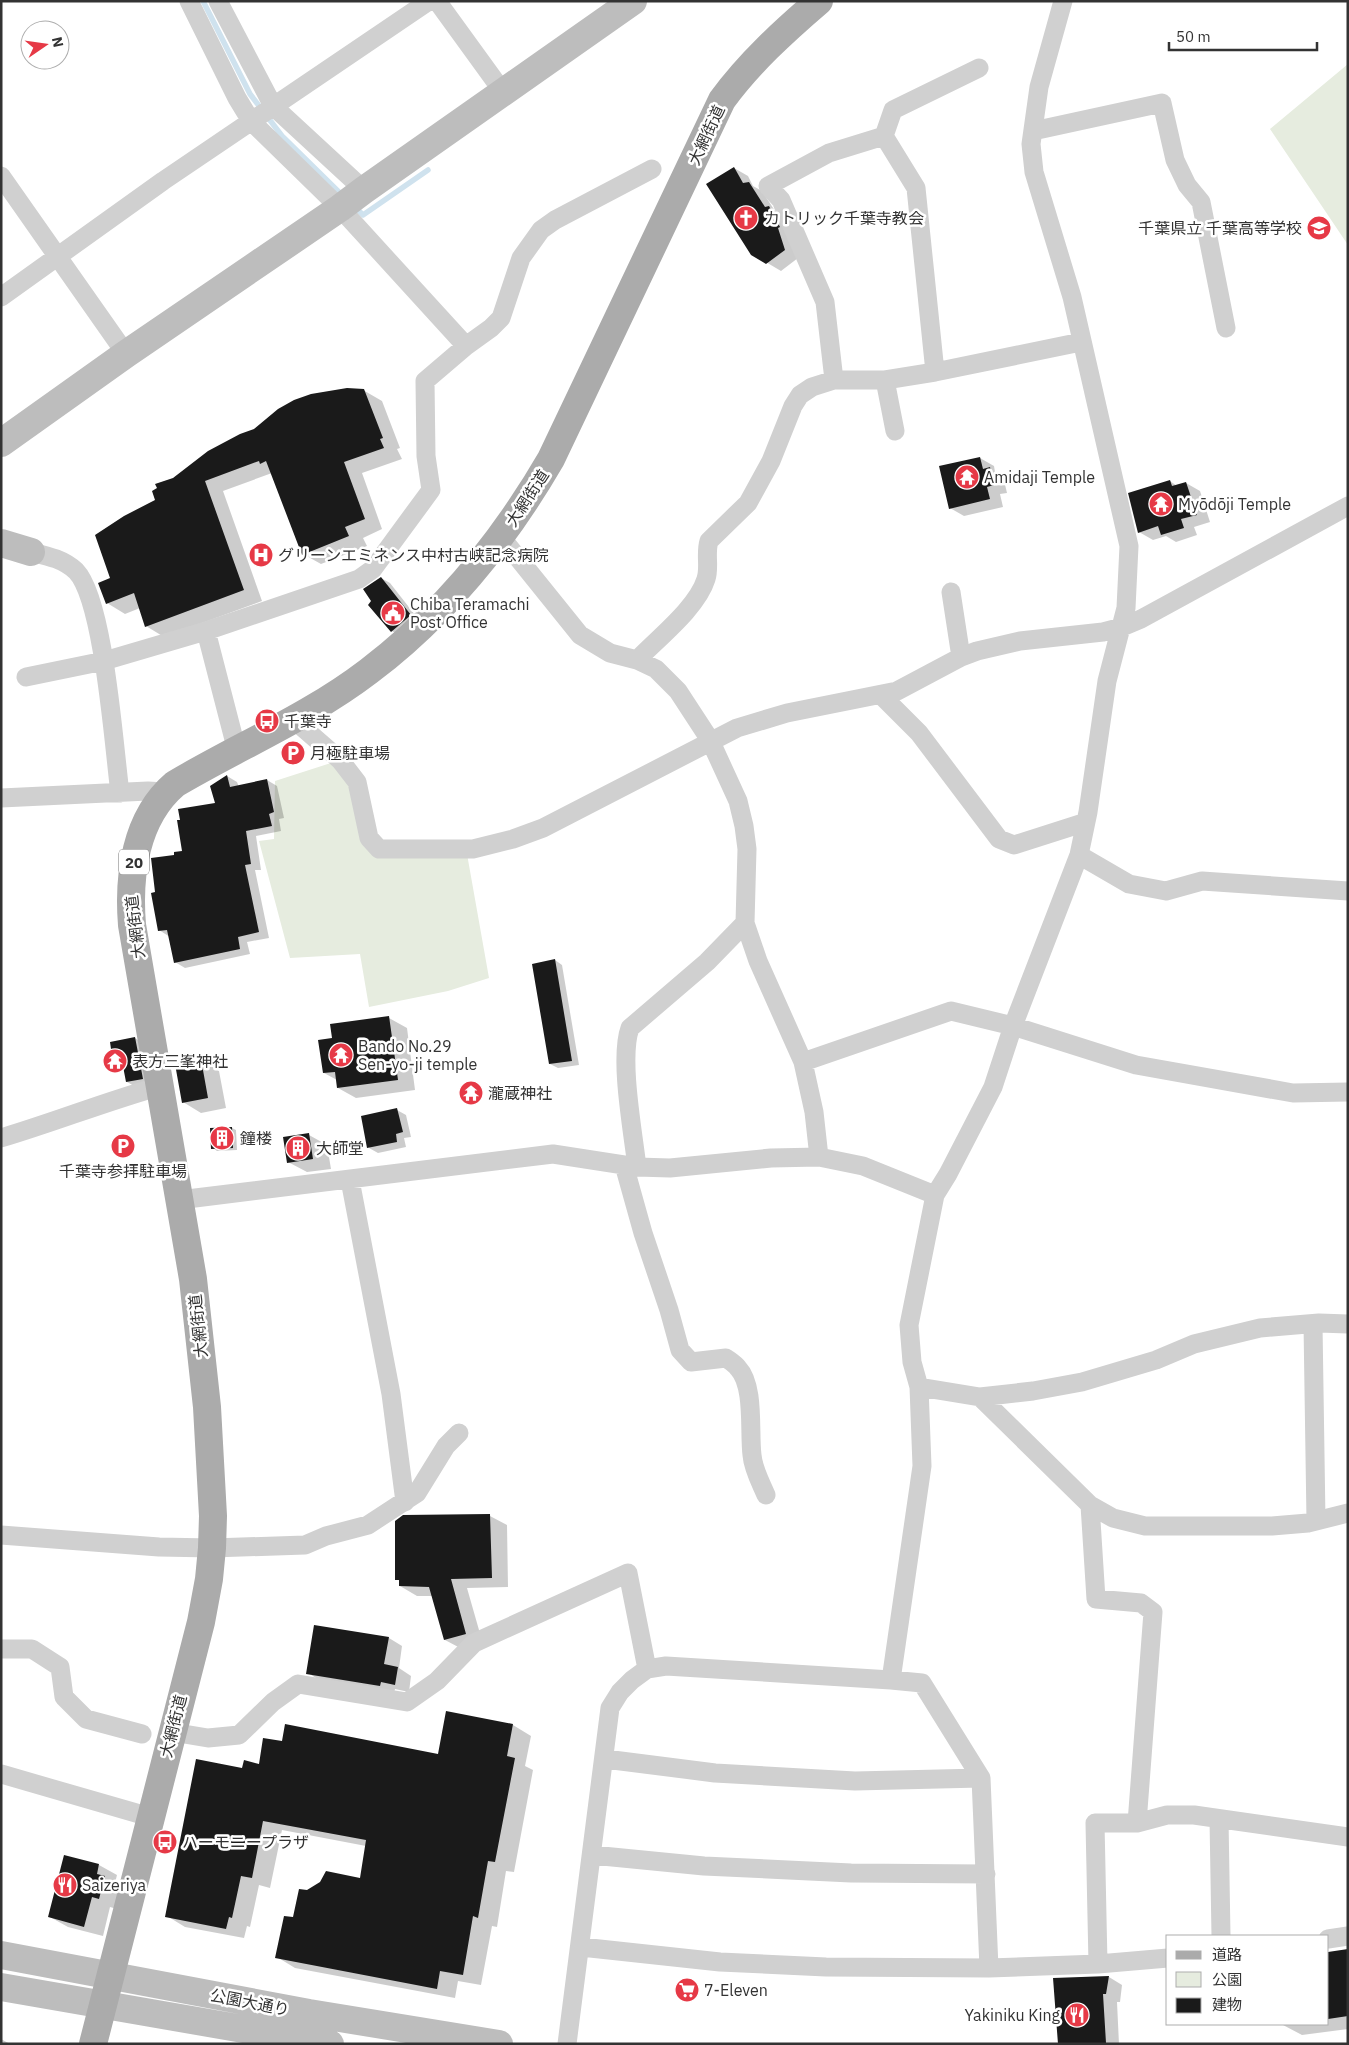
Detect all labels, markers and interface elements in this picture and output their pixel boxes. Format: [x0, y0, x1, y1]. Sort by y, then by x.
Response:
north arrow [20, 20, 70, 70]
scale bar [1169, 20, 1316, 52]
text: 50 m [1176, 27, 1211, 46]
text: N [48, 35, 68, 49]
street label: 大網街道 [683, 102, 729, 168]
church icon: カトリック千葉寺教会 [733, 205, 759, 231]
place label: カトリック千葉寺教会 [764, 208, 924, 228]
school or university icon: 千葉県立 千葉高等学校 [1306, 215, 1332, 241]
place label: 千葉県立 千葉高等学校 [1138, 218, 1302, 238]
temple icon: Amidaji Temple [954, 464, 980, 490]
street label: 大網街道 [501, 466, 553, 530]
place label: Amidaji Temple [984, 467, 1095, 487]
temple icon: Myōdōji Temple [1148, 491, 1174, 517]
place label: Myōdōji Temple [1178, 494, 1291, 514]
hospital icon: グリーンエミネンス中村古峡記念病院 [248, 542, 274, 568]
place label: グリーンエミネンス中村古峡記念病院 [278, 545, 549, 565]
place label: Chiba Teramachi Post Office [410, 594, 530, 632]
public building icon: Chiba Teramachi Post Office [380, 600, 406, 626]
bus stop icon: 千葉寺 [254, 708, 280, 734]
place label: 千葉寺 [284, 711, 332, 731]
parking icon: 月極駐車場 [280, 740, 306, 766]
place label: 月極駐車場 [310, 743, 390, 763]
road number: 20 [119, 850, 149, 874]
street label: 大網街道 [121, 894, 149, 960]
place label: Bando No.29 Sen-yo-ji temple [358, 1036, 478, 1074]
temple icon: Bando No.29 Sen-yo-ji temple [328, 1042, 354, 1068]
temple icon: 表方三峯神社 [102, 1048, 128, 1074]
place label: 表方三峯神社 [132, 1051, 228, 1071]
temple icon: 瀧蔵神社 [458, 1080, 484, 1106]
place label: 瀧蔵神社 [488, 1083, 552, 1103]
building icon: 鐘楼 [209, 1125, 235, 1151]
place label: 鐘楼 [240, 1128, 272, 1148]
parking icon: 千葉寺参拝駐車場 [110, 1133, 136, 1159]
building icon: 大師堂 [285, 1135, 311, 1161]
place label: 大師堂 [316, 1138, 364, 1158]
place label: 千葉寺参拝駐車場 [59, 1161, 187, 1181]
street label: 大網街道 [185, 1293, 211, 1359]
street label: 大網街道 [156, 1693, 190, 1759]
bus stop icon: ハーモニープラザ [152, 1829, 178, 1855]
place label: ハーモニープラザ [182, 1832, 309, 1852]
restaurant icon: Saizeriya [52, 1872, 78, 1898]
place label: Saizeriya [82, 1875, 147, 1895]
legend [1166, 1935, 1329, 2025]
text: 道路 [1212, 1945, 1242, 1964]
text: 公園 [1212, 1970, 1242, 1989]
supermarket icon: 7-Eleven [674, 1977, 700, 2003]
place label: 7-Eleven [704, 1980, 768, 2000]
street label: 公園大通り [209, 1985, 291, 2019]
text: 建物 [1212, 1995, 1242, 2014]
restaurant icon: Yakiniku King [1064, 2002, 1090, 2028]
place label: Yakiniku King [964, 2005, 1061, 2025]

